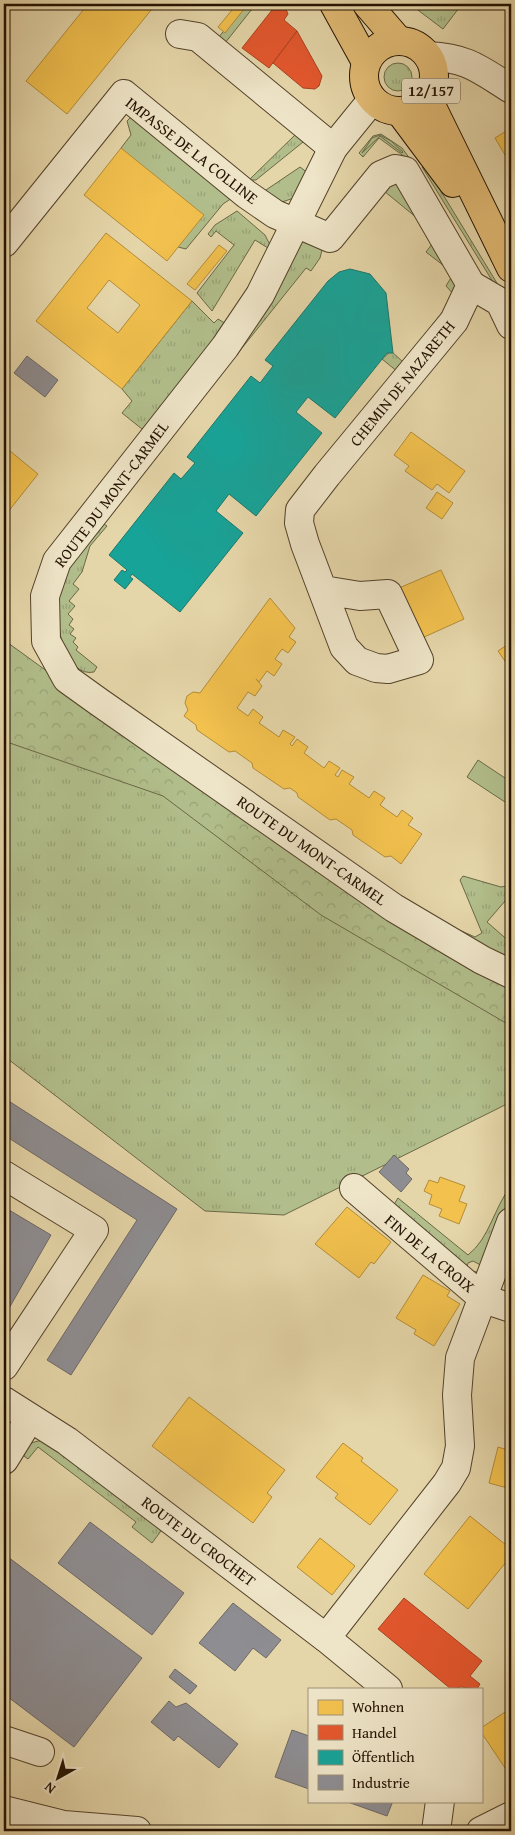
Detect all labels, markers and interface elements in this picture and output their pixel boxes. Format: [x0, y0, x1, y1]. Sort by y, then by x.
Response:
road number: 12/157 [402, 78, 460, 104]
street label: IMPASSE DE LA COLLINE [121, 91, 263, 209]
street label: CHEMIN DE NAZARETH [344, 315, 461, 451]
street label: ROUTE DU MONT-CARMEL [48, 416, 174, 572]
street label: ROUTE DU MONT-CARMEL [232, 789, 392, 911]
street label: FIN DE LA CROIX [380, 1208, 480, 1298]
street label: ROUTE DU CROCHET [137, 1490, 261, 1592]
legend [308, 1688, 482, 1802]
text: Wohnen [352, 1696, 405, 1717]
text: Handel [352, 1722, 397, 1743]
text: Öffentlich [352, 1746, 415, 1767]
north arrow [32, 1752, 82, 1802]
text: Industrie [352, 1772, 410, 1793]
text: N [39, 1777, 60, 1799]

